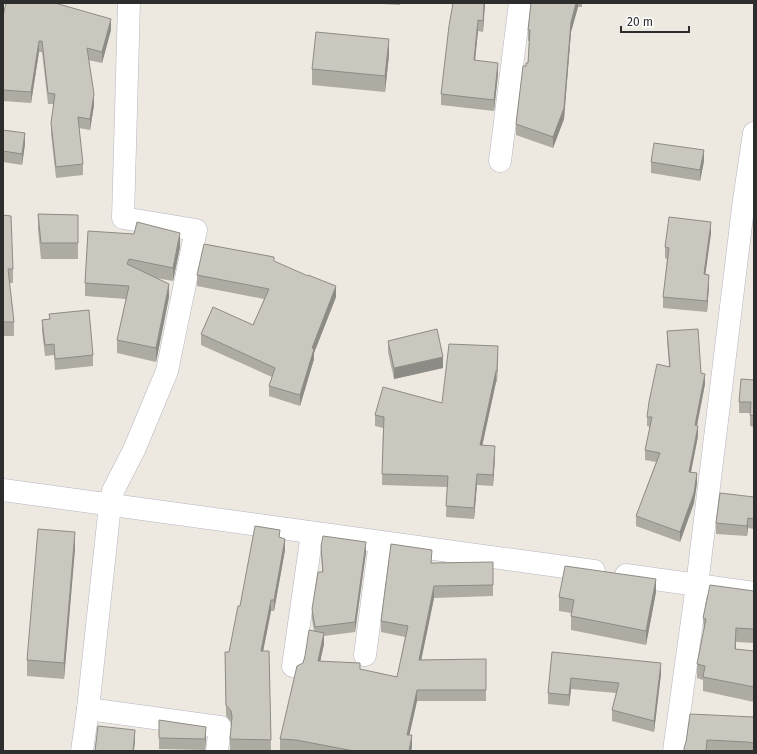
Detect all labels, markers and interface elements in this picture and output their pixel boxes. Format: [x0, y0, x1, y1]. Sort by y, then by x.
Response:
scale bar [621, 8, 689, 34]
text: 20 m [627, 15, 653, 29]

